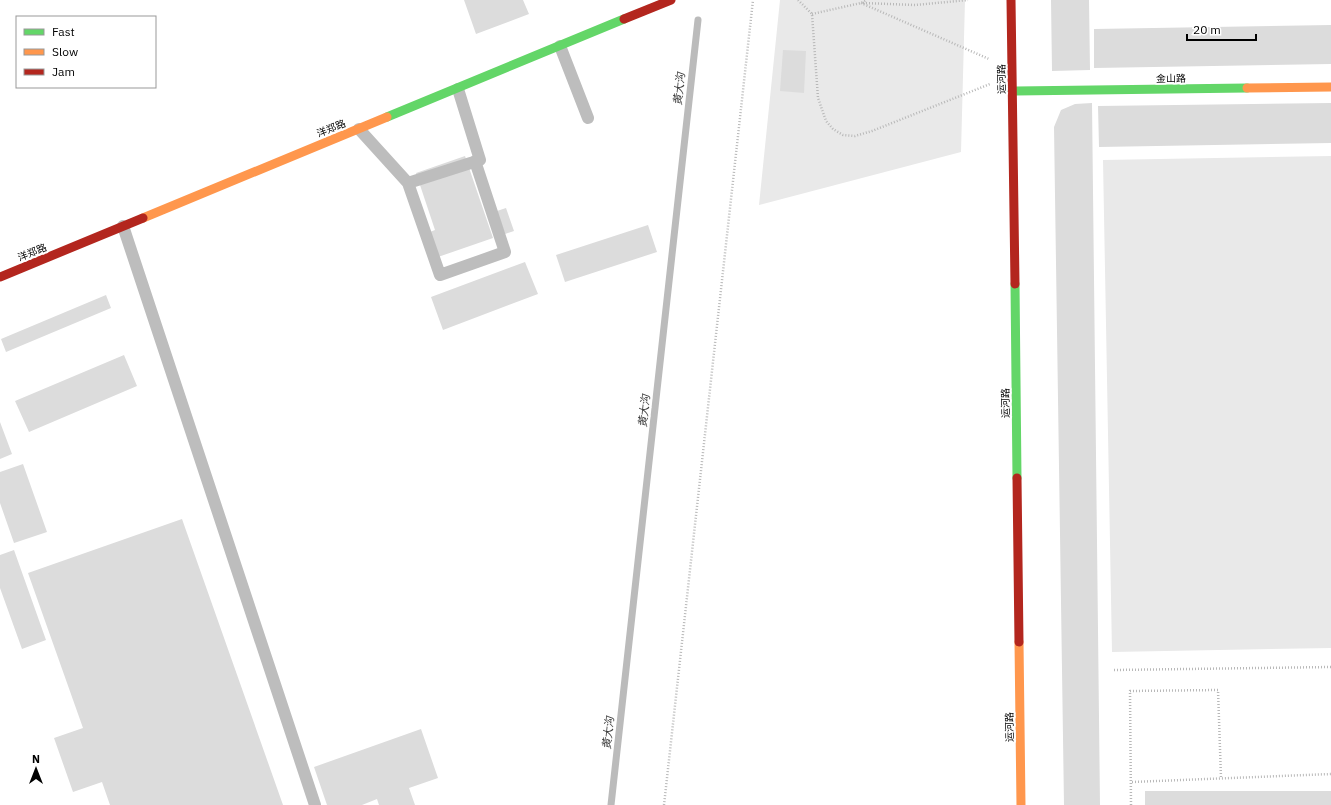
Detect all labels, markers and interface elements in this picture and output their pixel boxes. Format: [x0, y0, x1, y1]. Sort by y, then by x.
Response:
legend [16, 16, 156, 88]
scale bar [1187, 16, 1256, 42]
text: 20 m [1193, 22, 1221, 37]
text: Fast [52, 24, 75, 39]
text: Slow [52, 44, 78, 59]
text: Jam [52, 64, 75, 79]
street label: 运河路 [995, 64, 1008, 94]
water label: 黄大沟 [670, 71, 688, 106]
street label: 金山路 [1156, 72, 1186, 85]
street label: 洋郑路 [315, 117, 348, 140]
street label: 洋郑路 [16, 241, 49, 264]
street label: 运河路 [999, 388, 1012, 418]
water label: 黄大沟 [635, 393, 653, 428]
street label: 运河路 [1003, 712, 1016, 742]
water label: 黄大沟 [599, 715, 617, 750]
north arrow [16, 749, 56, 789]
text: N [32, 752, 40, 766]

